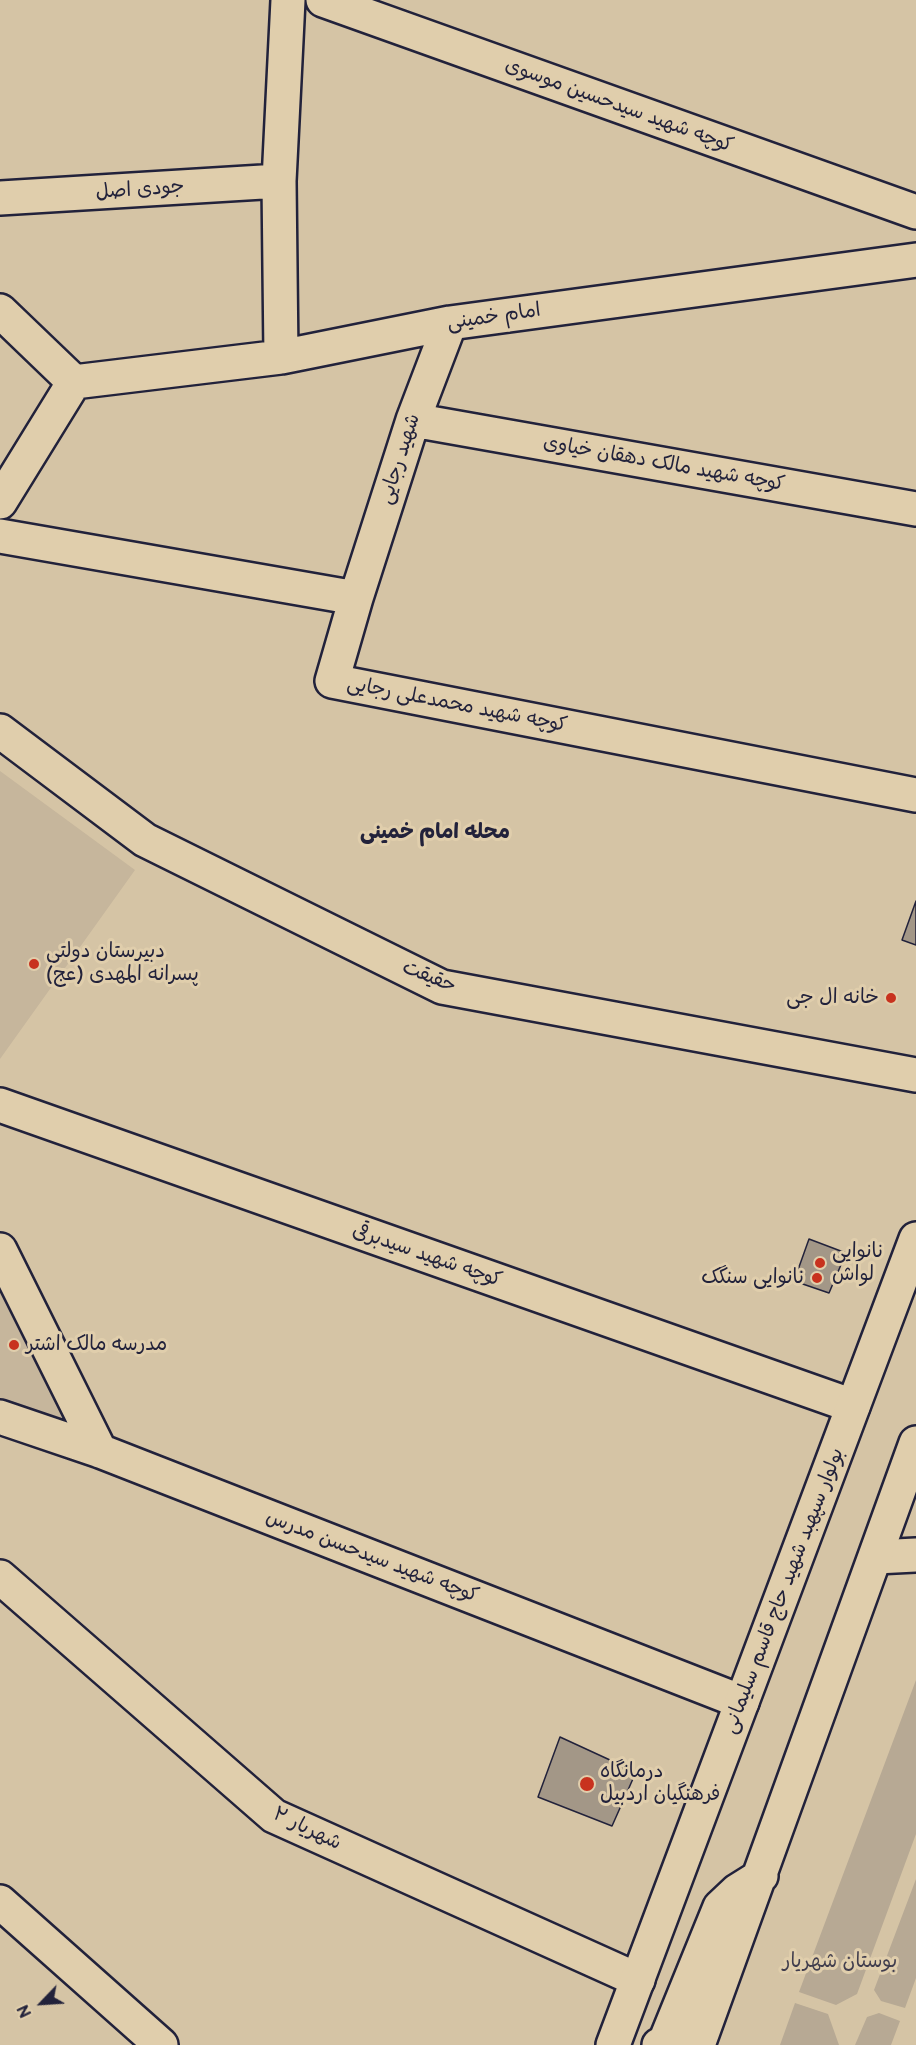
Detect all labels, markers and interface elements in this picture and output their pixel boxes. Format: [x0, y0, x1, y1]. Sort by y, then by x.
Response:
street label: کوچه شهید سیدحسین موسوی [502, 53, 736, 159]
street label: جودی اصل [95, 175, 185, 205]
street label: امام خمینی [446, 299, 542, 335]
street label: شهید رجایی [374, 411, 426, 507]
street label: کوچه شهید مالک دهقان‌ خیاوی [541, 431, 787, 497]
street label: کوچه شهید محمدعلی رجایی [345, 672, 569, 738]
district label: محله امام خمینی [360, 820, 510, 846]
place label: دبیرستان دولتی پسرانه المهدی (عج) [46, 940, 199, 987]
street label: حقیقت [399, 955, 459, 999]
marker: دبیرستان دولتی پسرانه المهدی (عج) [27, 957, 41, 971]
place label: خانه ال جی [786, 986, 879, 1010]
marker: خانه ال جی [884, 991, 898, 1005]
street label: کوچه شهید سیدبرقی [349, 1219, 505, 1293]
place label: نانوایی لواش [832, 1240, 884, 1287]
marker: نانوایی لواش [813, 1256, 827, 1270]
place label: نانوایی سنگک [701, 1266, 805, 1290]
marker: نانوایی سنگک [810, 1271, 824, 1285]
place label: مدرسه مالک اشتر [26, 1333, 167, 1357]
marker: مدرسه مالک اشتر [7, 1338, 21, 1352]
street label: بولوار سپهبد شهید حاج قاسم سلیمانی [718, 1445, 850, 1737]
street label: کوچه شهید سیدحسن مدرس [262, 1505, 482, 1609]
place label: درمانگاه فرهنگیان اردبیل [600, 1760, 720, 1807]
marker: درمانگاه فرهنگیان اردبیل [578, 1775, 596, 1793]
street label: شهریار ۲ [269, 1802, 345, 1856]
park label: بوستان شهریار [783, 1950, 897, 1974]
north arrow [12, 1973, 72, 2033]
text: N [14, 2001, 36, 2020]

